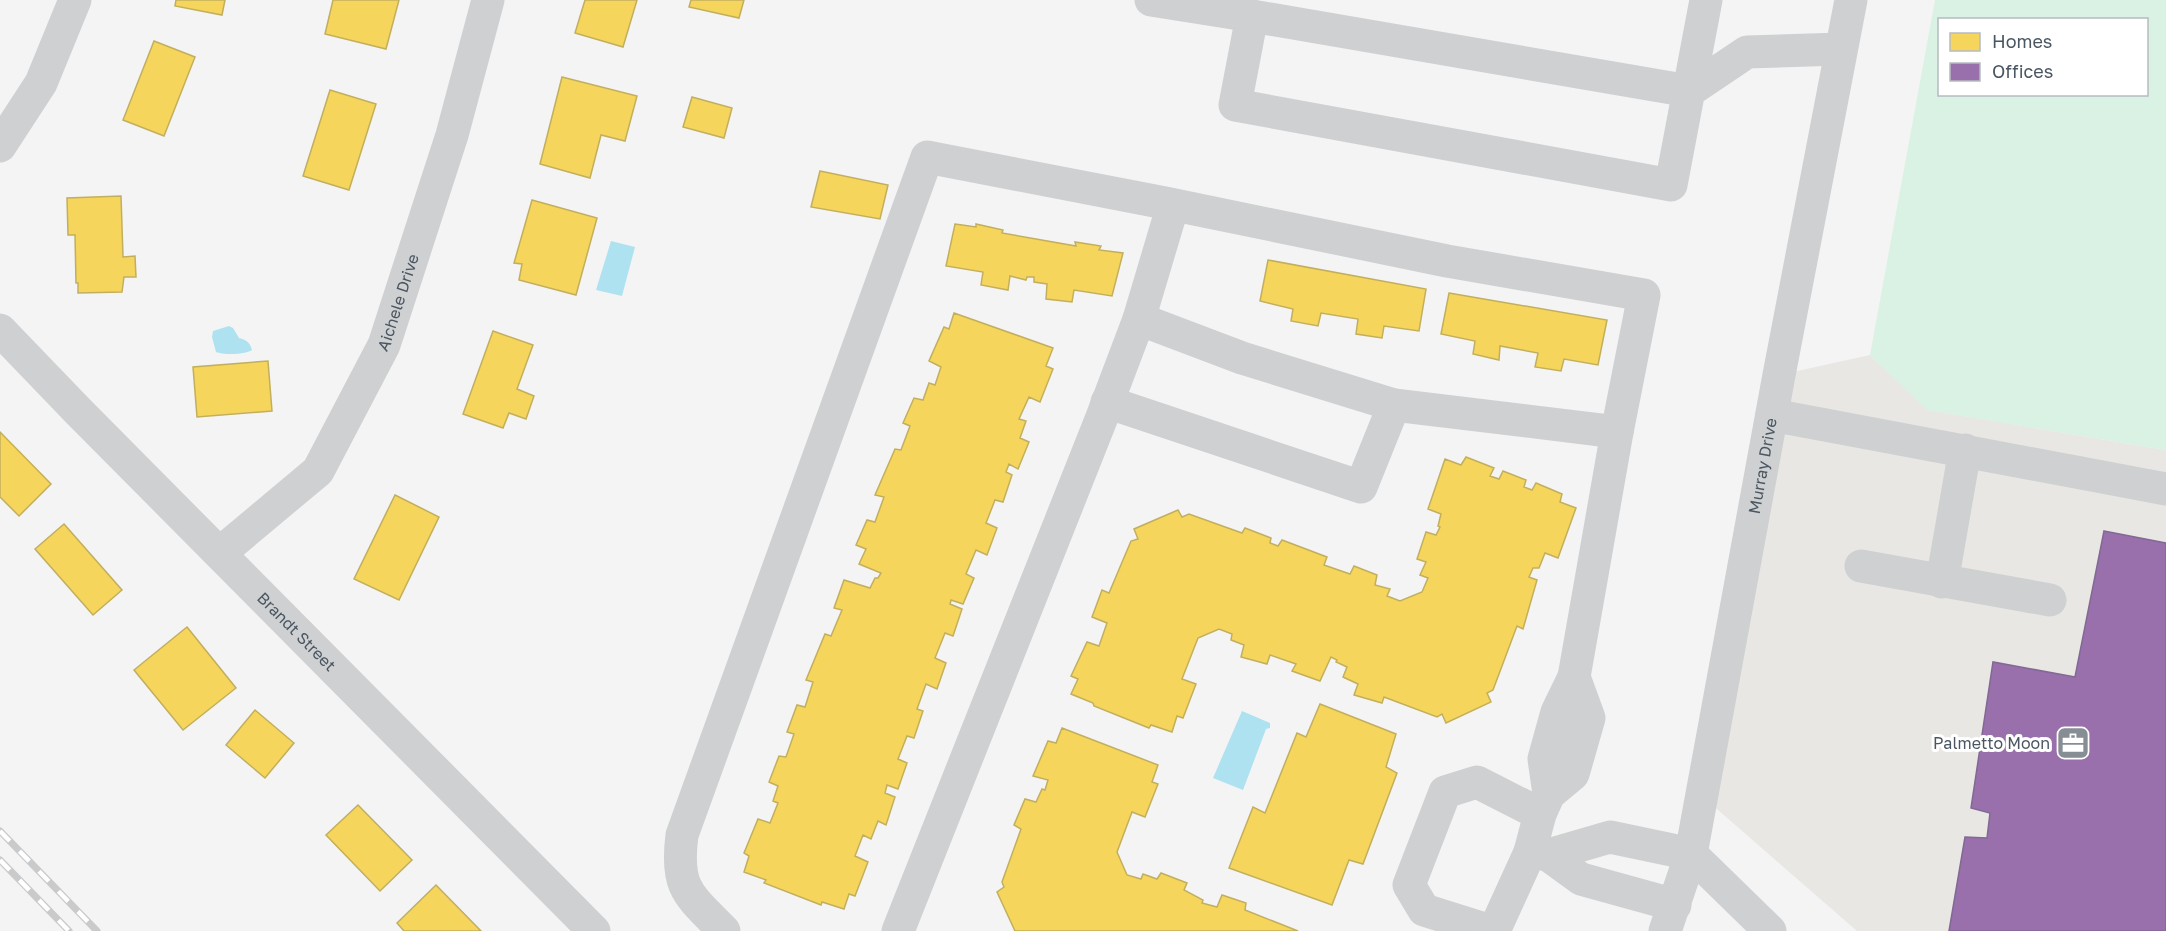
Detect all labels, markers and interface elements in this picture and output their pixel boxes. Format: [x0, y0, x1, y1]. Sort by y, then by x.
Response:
legend [1938, 18, 2148, 96]
text: Homes [1992, 30, 2052, 52]
text: Offices [1992, 60, 2053, 82]
street label: Aichele Drive [373, 251, 423, 354]
street label: Murray Drive [1744, 416, 1781, 515]
street label: Brandt Street [253, 588, 340, 675]
office icon: Palmetto Moon [2055, 725, 2091, 761]
place label: Palmetto Moon [1933, 733, 2050, 753]

